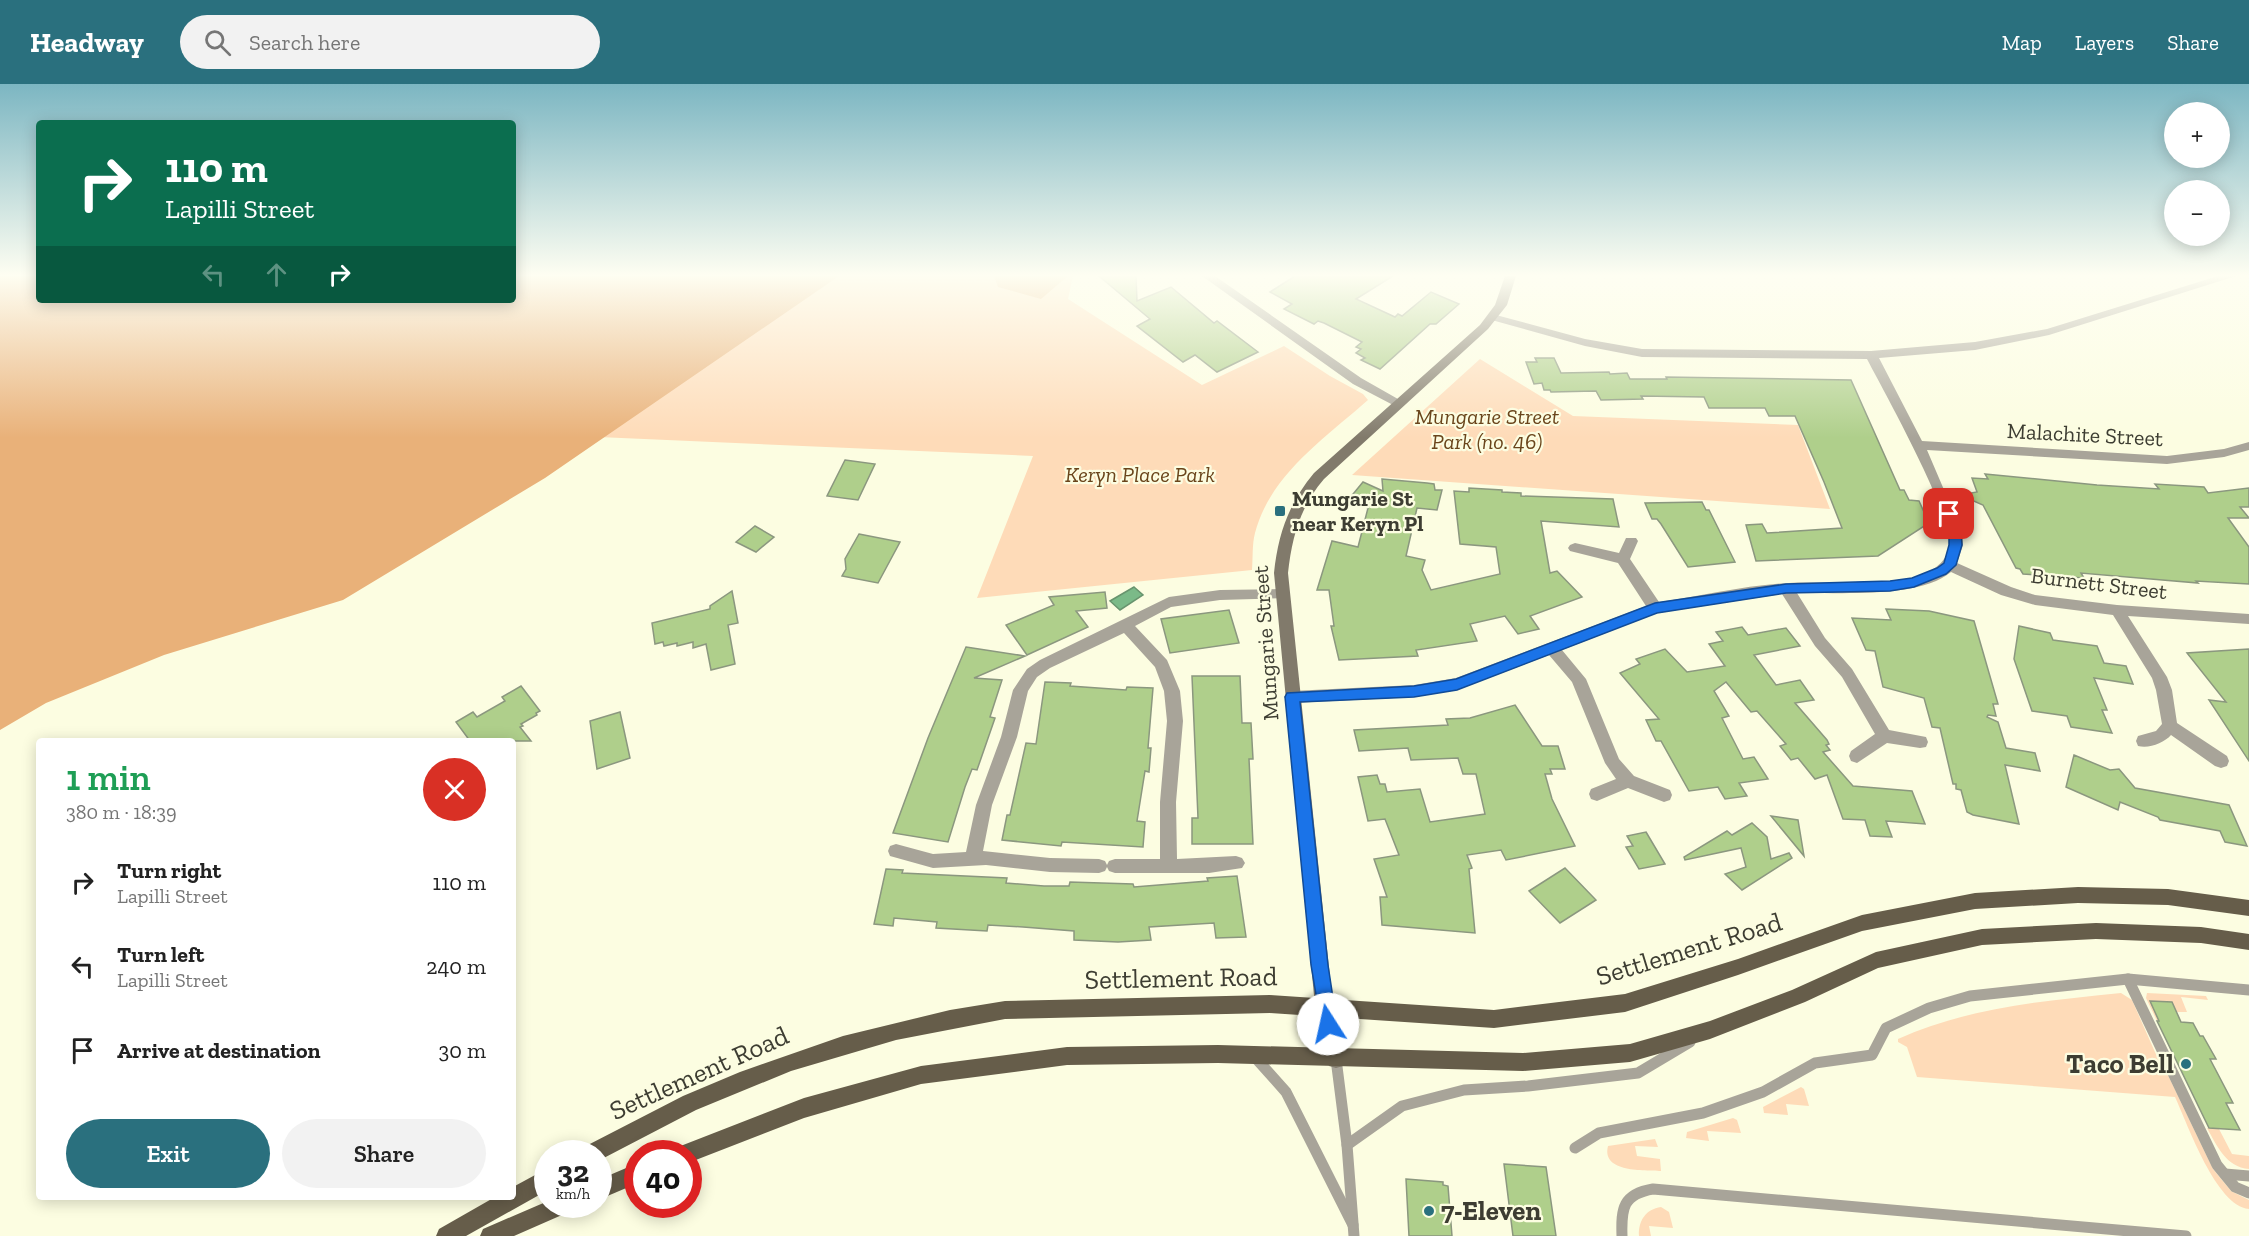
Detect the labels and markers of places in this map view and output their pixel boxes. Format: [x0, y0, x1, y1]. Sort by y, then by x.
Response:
place label: Mungarie St near Keryn Pl [1292, 485, 1423, 537]
pin [1923, 488, 1974, 539]
marker: Mungarie St near Keryn Pl [1273, 504, 1287, 518]
place label: Taco Bell [2066, 1048, 2174, 1080]
marker: Taco Bell [2179, 1057, 2193, 1071]
place label: 7-Eleven [1441, 1195, 1541, 1227]
marker: 7-Eleven [1422, 1204, 1436, 1218]

